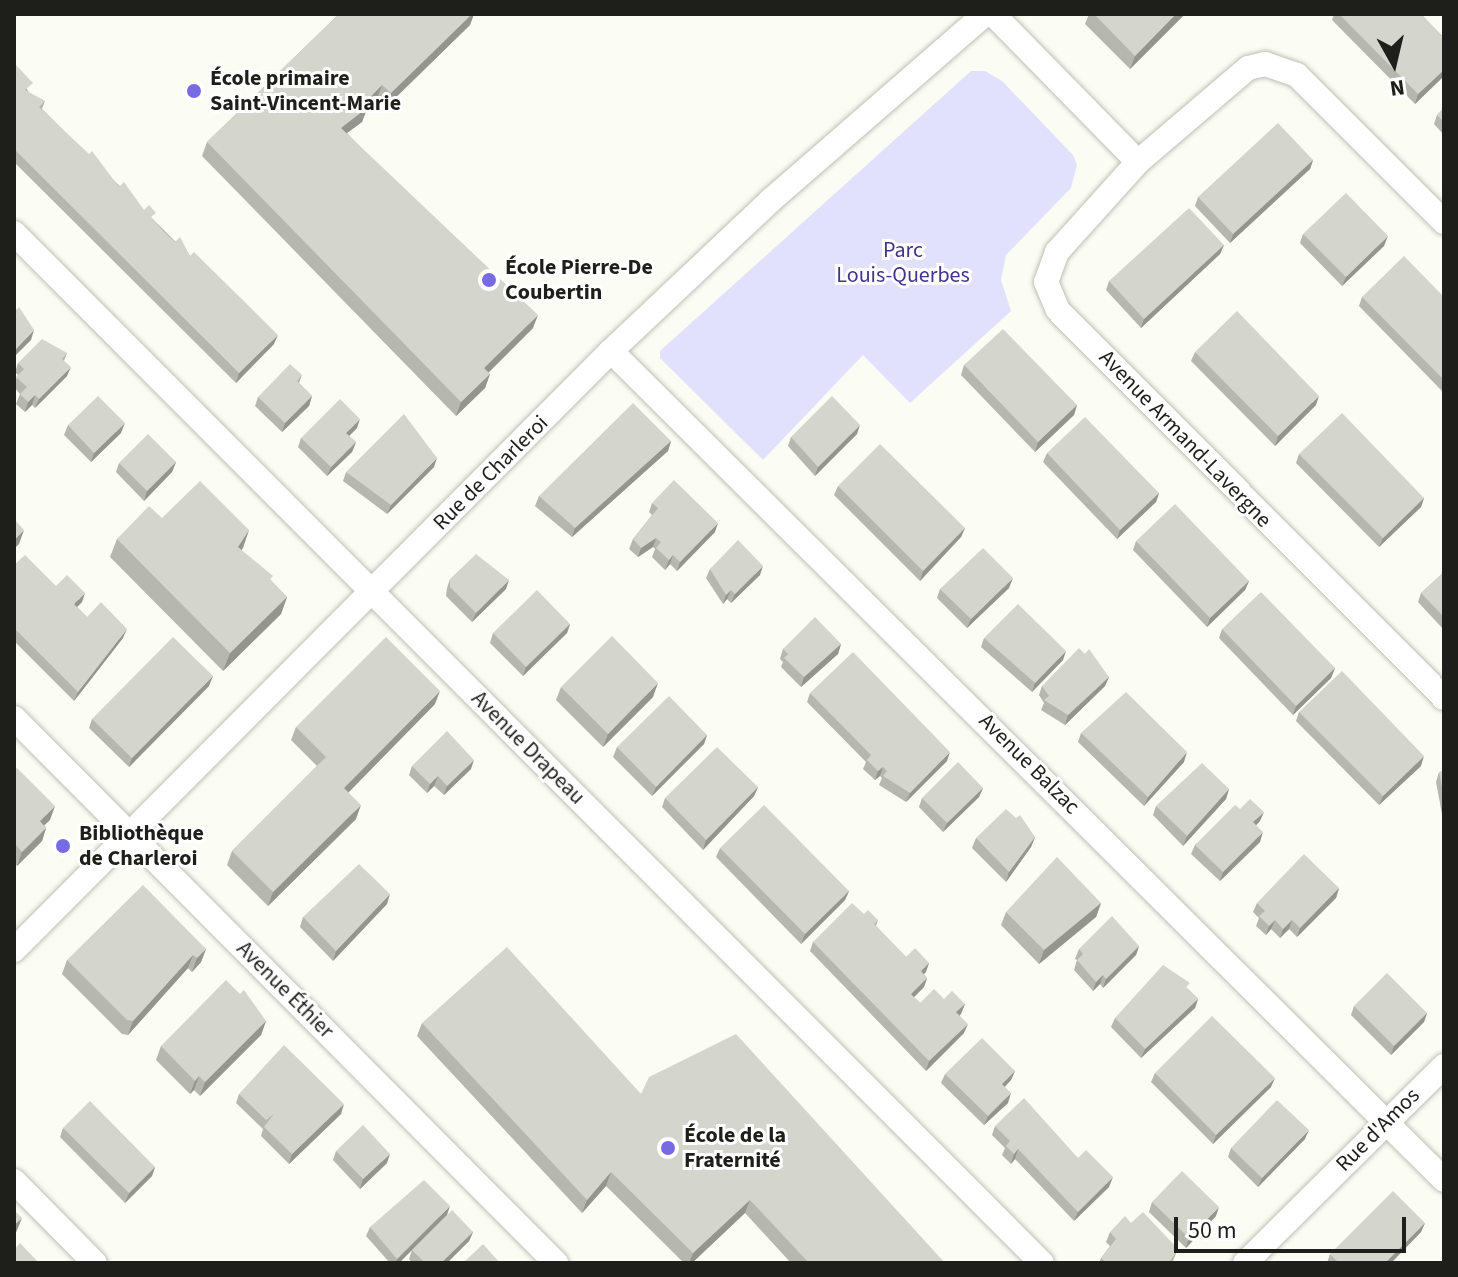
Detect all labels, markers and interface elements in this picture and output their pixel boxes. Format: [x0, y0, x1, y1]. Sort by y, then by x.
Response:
north arrow [1354, 24, 1434, 104]
place label: École primaire Saint-Vincent-Marie [210, 65, 401, 116]
text: N [1388, 71, 1407, 105]
marker: École primaire Saint-Vincent-Marie [185, 82, 203, 100]
park label: Parc Louis-Querbes [836, 237, 970, 288]
place label: École Pierre-De Coubertin [505, 254, 653, 306]
marker: École Pierre-De Coubertin [480, 271, 498, 289]
street label: Avenue Armand-Lavergne [1093, 345, 1277, 533]
street label: Rue de Charleroi [428, 410, 554, 536]
street label: Avenue Drapeau [466, 686, 590, 810]
street label: Avenue Balzac [973, 708, 1085, 820]
place label: Bibliothèque de Charleroi [79, 820, 204, 872]
marker: Bibliothèque de Charleroi [54, 837, 72, 855]
street label: Avenue Éthier [231, 936, 339, 1044]
street label: Rue d'Amos [1331, 1083, 1425, 1177]
place label: École de la Fraternité [684, 1122, 786, 1174]
marker: École de la Fraternité [659, 1139, 677, 1157]
scale bar [1178, 1201, 1410, 1251]
text: 50 m [1188, 1213, 1237, 1248]

